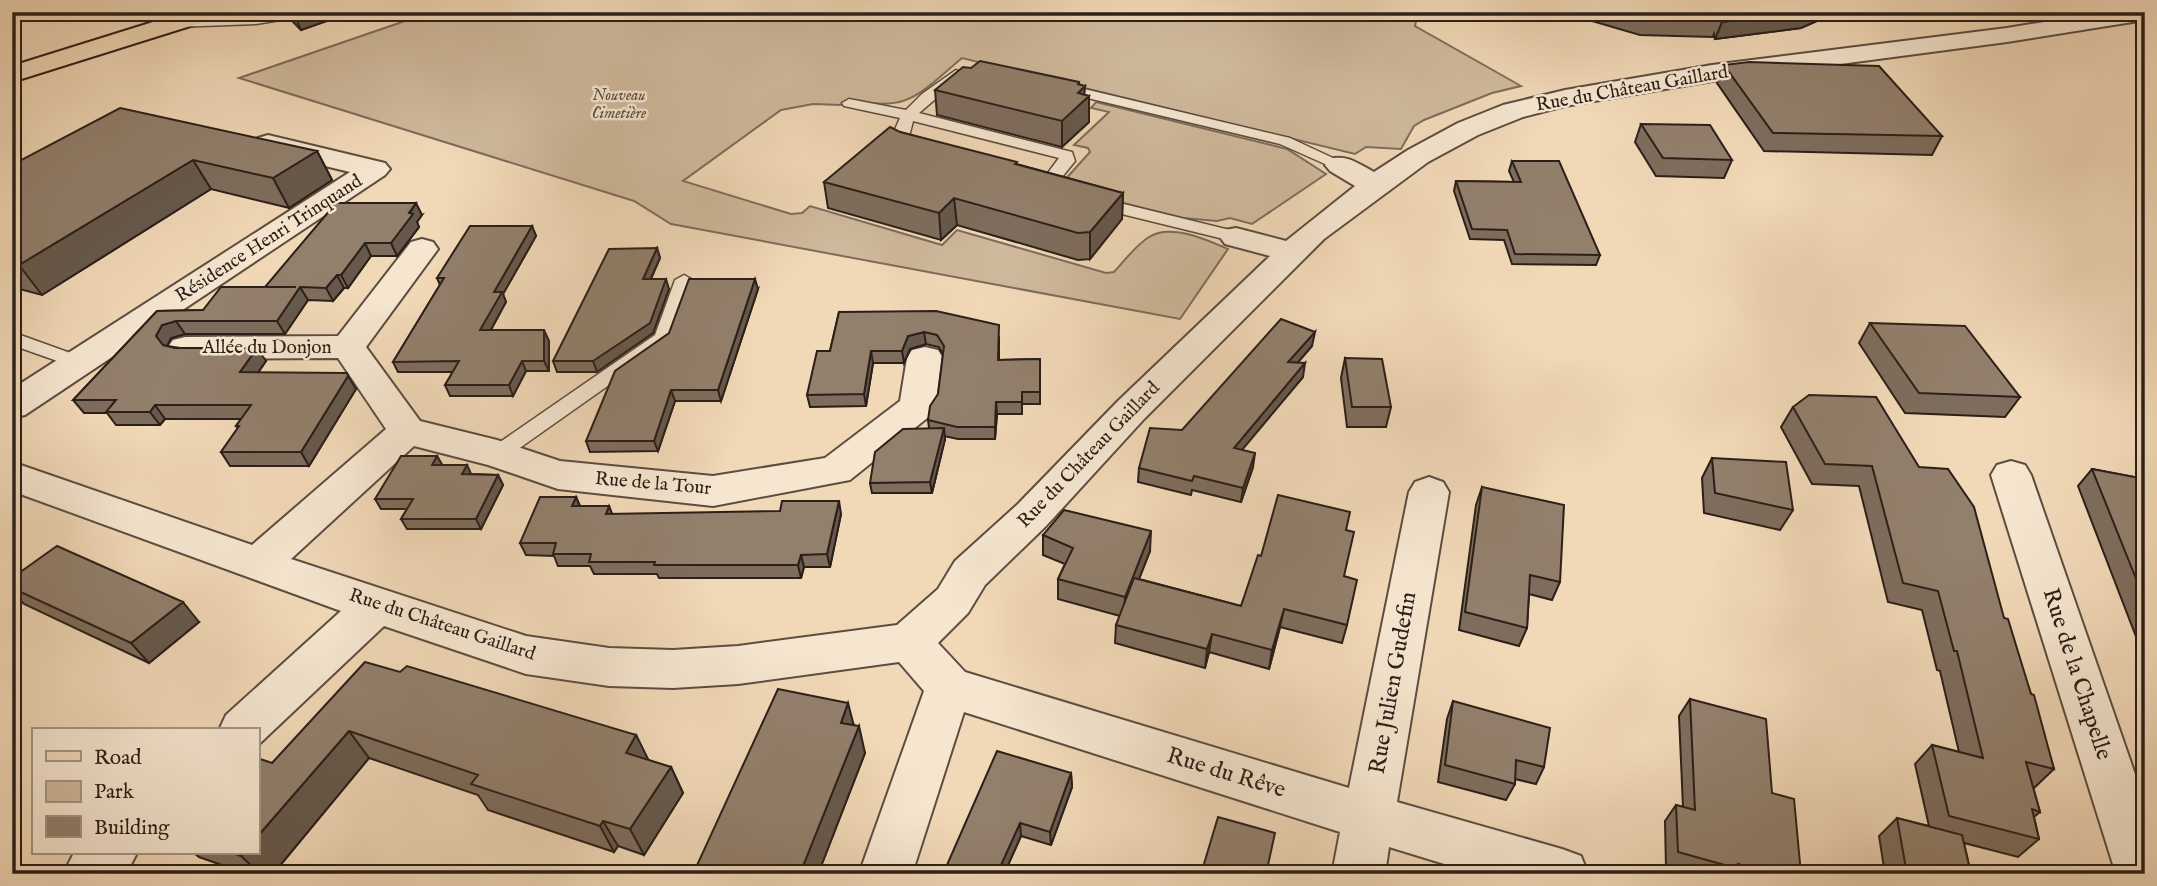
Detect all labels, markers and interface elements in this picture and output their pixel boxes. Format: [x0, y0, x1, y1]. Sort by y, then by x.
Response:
street label: Rue du Château Gaillard [1534, 60, 1731, 118]
park label: Nouveau Cimetière [592, 86, 647, 124]
street label: Résidence Henri Trinquand [171, 169, 368, 308]
street label: Allée du Donjon [201, 336, 332, 360]
street label: Rue du Château Gaillard [1013, 376, 1166, 533]
street label: Rue de la Tour [594, 467, 712, 501]
street label: Rue du Château Gaillard [346, 584, 539, 667]
street label: Rue de la Chapelle [2036, 585, 2118, 763]
street label: Rue Julien Gudefin [1363, 590, 1423, 776]
legend [32, 728, 259, 854]
street label: Rue du Rêve [1163, 741, 1289, 805]
text: Road [94, 745, 142, 772]
text: Park [94, 779, 135, 806]
text: Building [94, 815, 170, 842]

